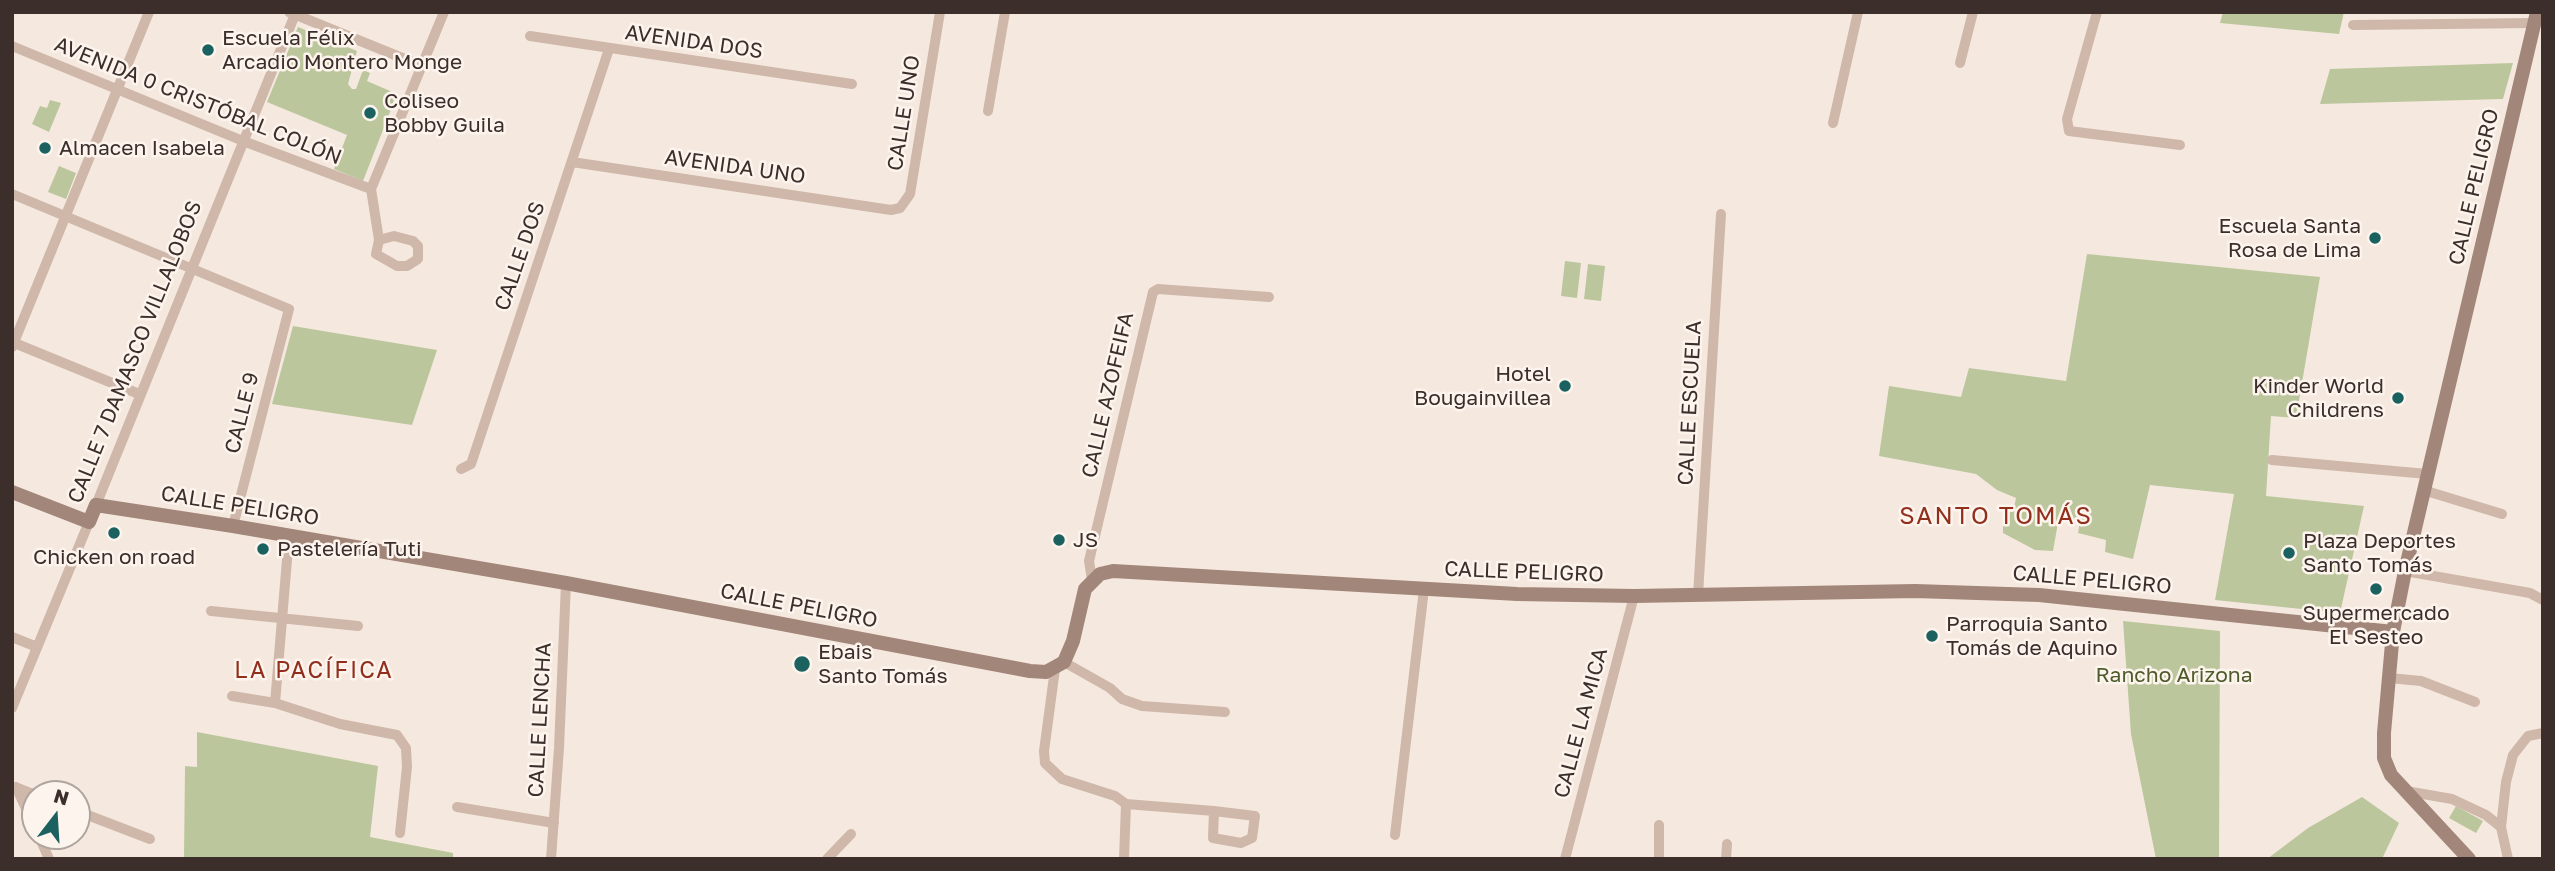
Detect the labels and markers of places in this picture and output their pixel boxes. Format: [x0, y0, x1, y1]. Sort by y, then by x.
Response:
place label: Escuela Félix Arcadio Montero Monge [222, 25, 462, 75]
marker: Escuela Félix Arcadio Montero Monge [200, 42, 216, 58]
place label: Coliseo Bobby Guila [384, 88, 505, 138]
marker: Coliseo Bobby Guila [362, 105, 378, 121]
place label: Almacen Isabela [59, 135, 225, 161]
marker: Almacen Isabela [37, 140, 53, 156]
place label: Escuela Santa Rosa de Lima [2219, 213, 2361, 263]
marker: Escuela Santa Rosa de Lima [2367, 230, 2383, 246]
place label: Hotel Bougainvillea [1414, 361, 1551, 411]
place label: Kinder World Childrens [2253, 373, 2384, 423]
marker: Hotel Bougainvillea [1557, 378, 1573, 394]
marker: Kinder World Childrens [2390, 390, 2406, 406]
marker: Chicken on road [106, 525, 122, 541]
place label: JS [1073, 527, 1098, 553]
place label: Plaza Deportes Santo Tomás [2303, 528, 2456, 578]
marker: JS [1051, 532, 1067, 548]
place label: Pastelería Tuti [277, 536, 422, 562]
marker: Pastelería Tuti [255, 541, 271, 557]
place label: Chicken on road [33, 544, 195, 570]
marker: Plaza Deportes Santo Tomás [2281, 545, 2297, 561]
marker: Supermercado El Sesteo [2368, 581, 2384, 597]
place label: Supermercado El Sesteo [2303, 600, 2449, 650]
place label: Parroquia Santo Tomás de Aquino [1946, 611, 2118, 661]
marker: Parroquia Santo Tomás de Aquino [1924, 628, 1940, 644]
place label: Ebais Santo Tomás [818, 639, 948, 689]
marker: Ebais Santo Tomás [792, 654, 812, 674]

